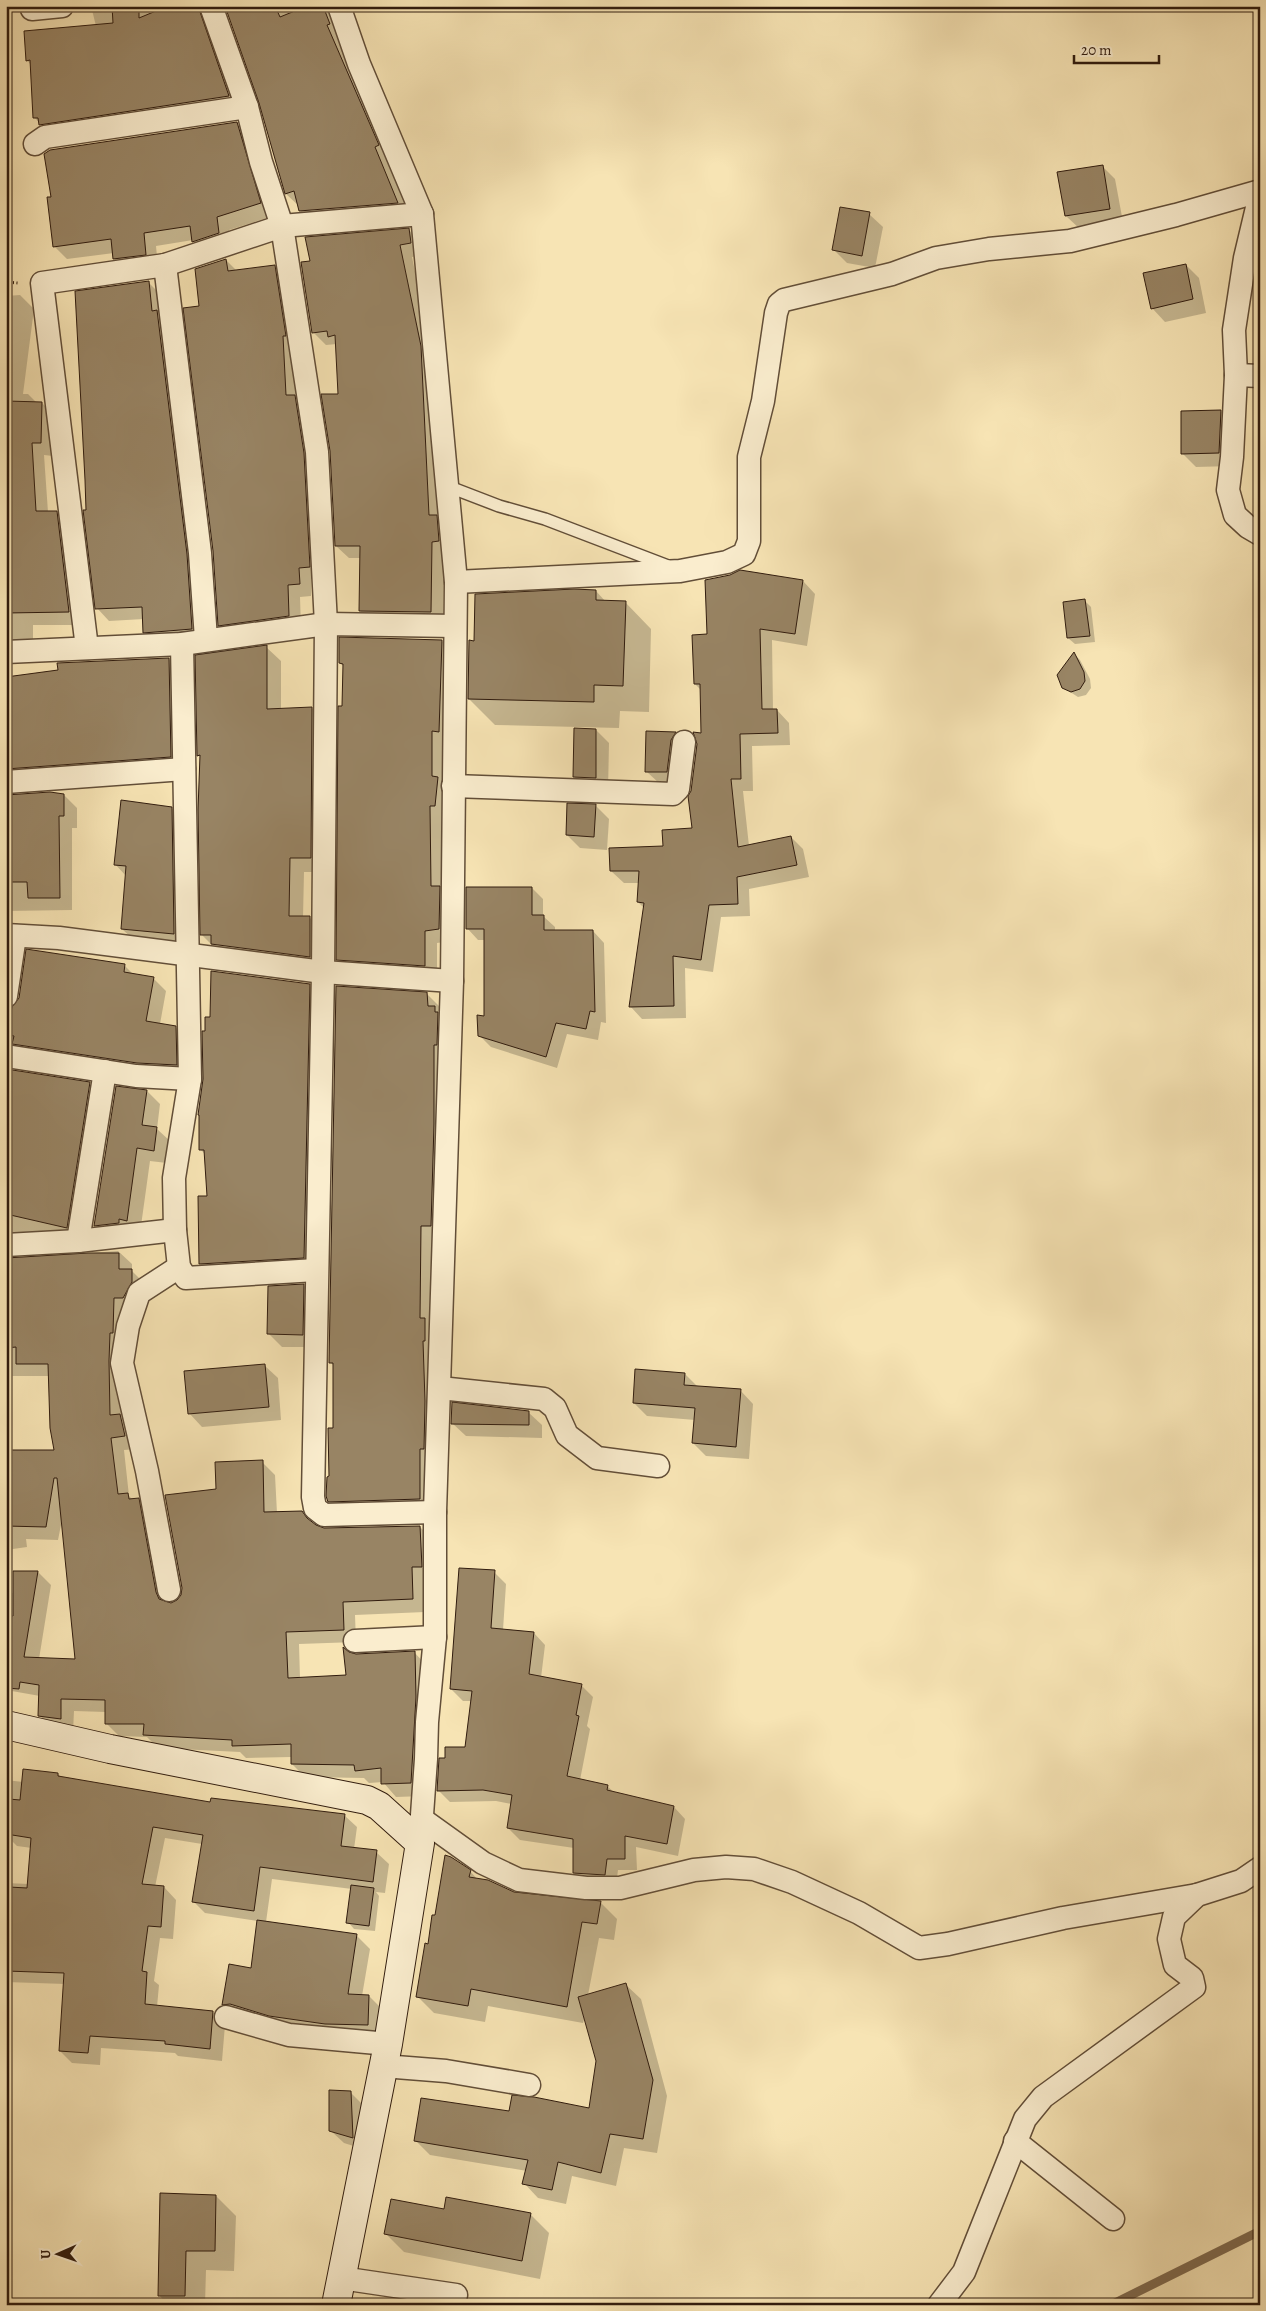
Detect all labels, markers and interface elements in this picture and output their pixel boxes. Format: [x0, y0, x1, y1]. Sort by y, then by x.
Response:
scale bar [1074, 32, 1158, 64]
text: 20 m [1081, 40, 1112, 60]
north arrow [32, 2228, 82, 2278]
text: U [36, 2250, 55, 2259]

